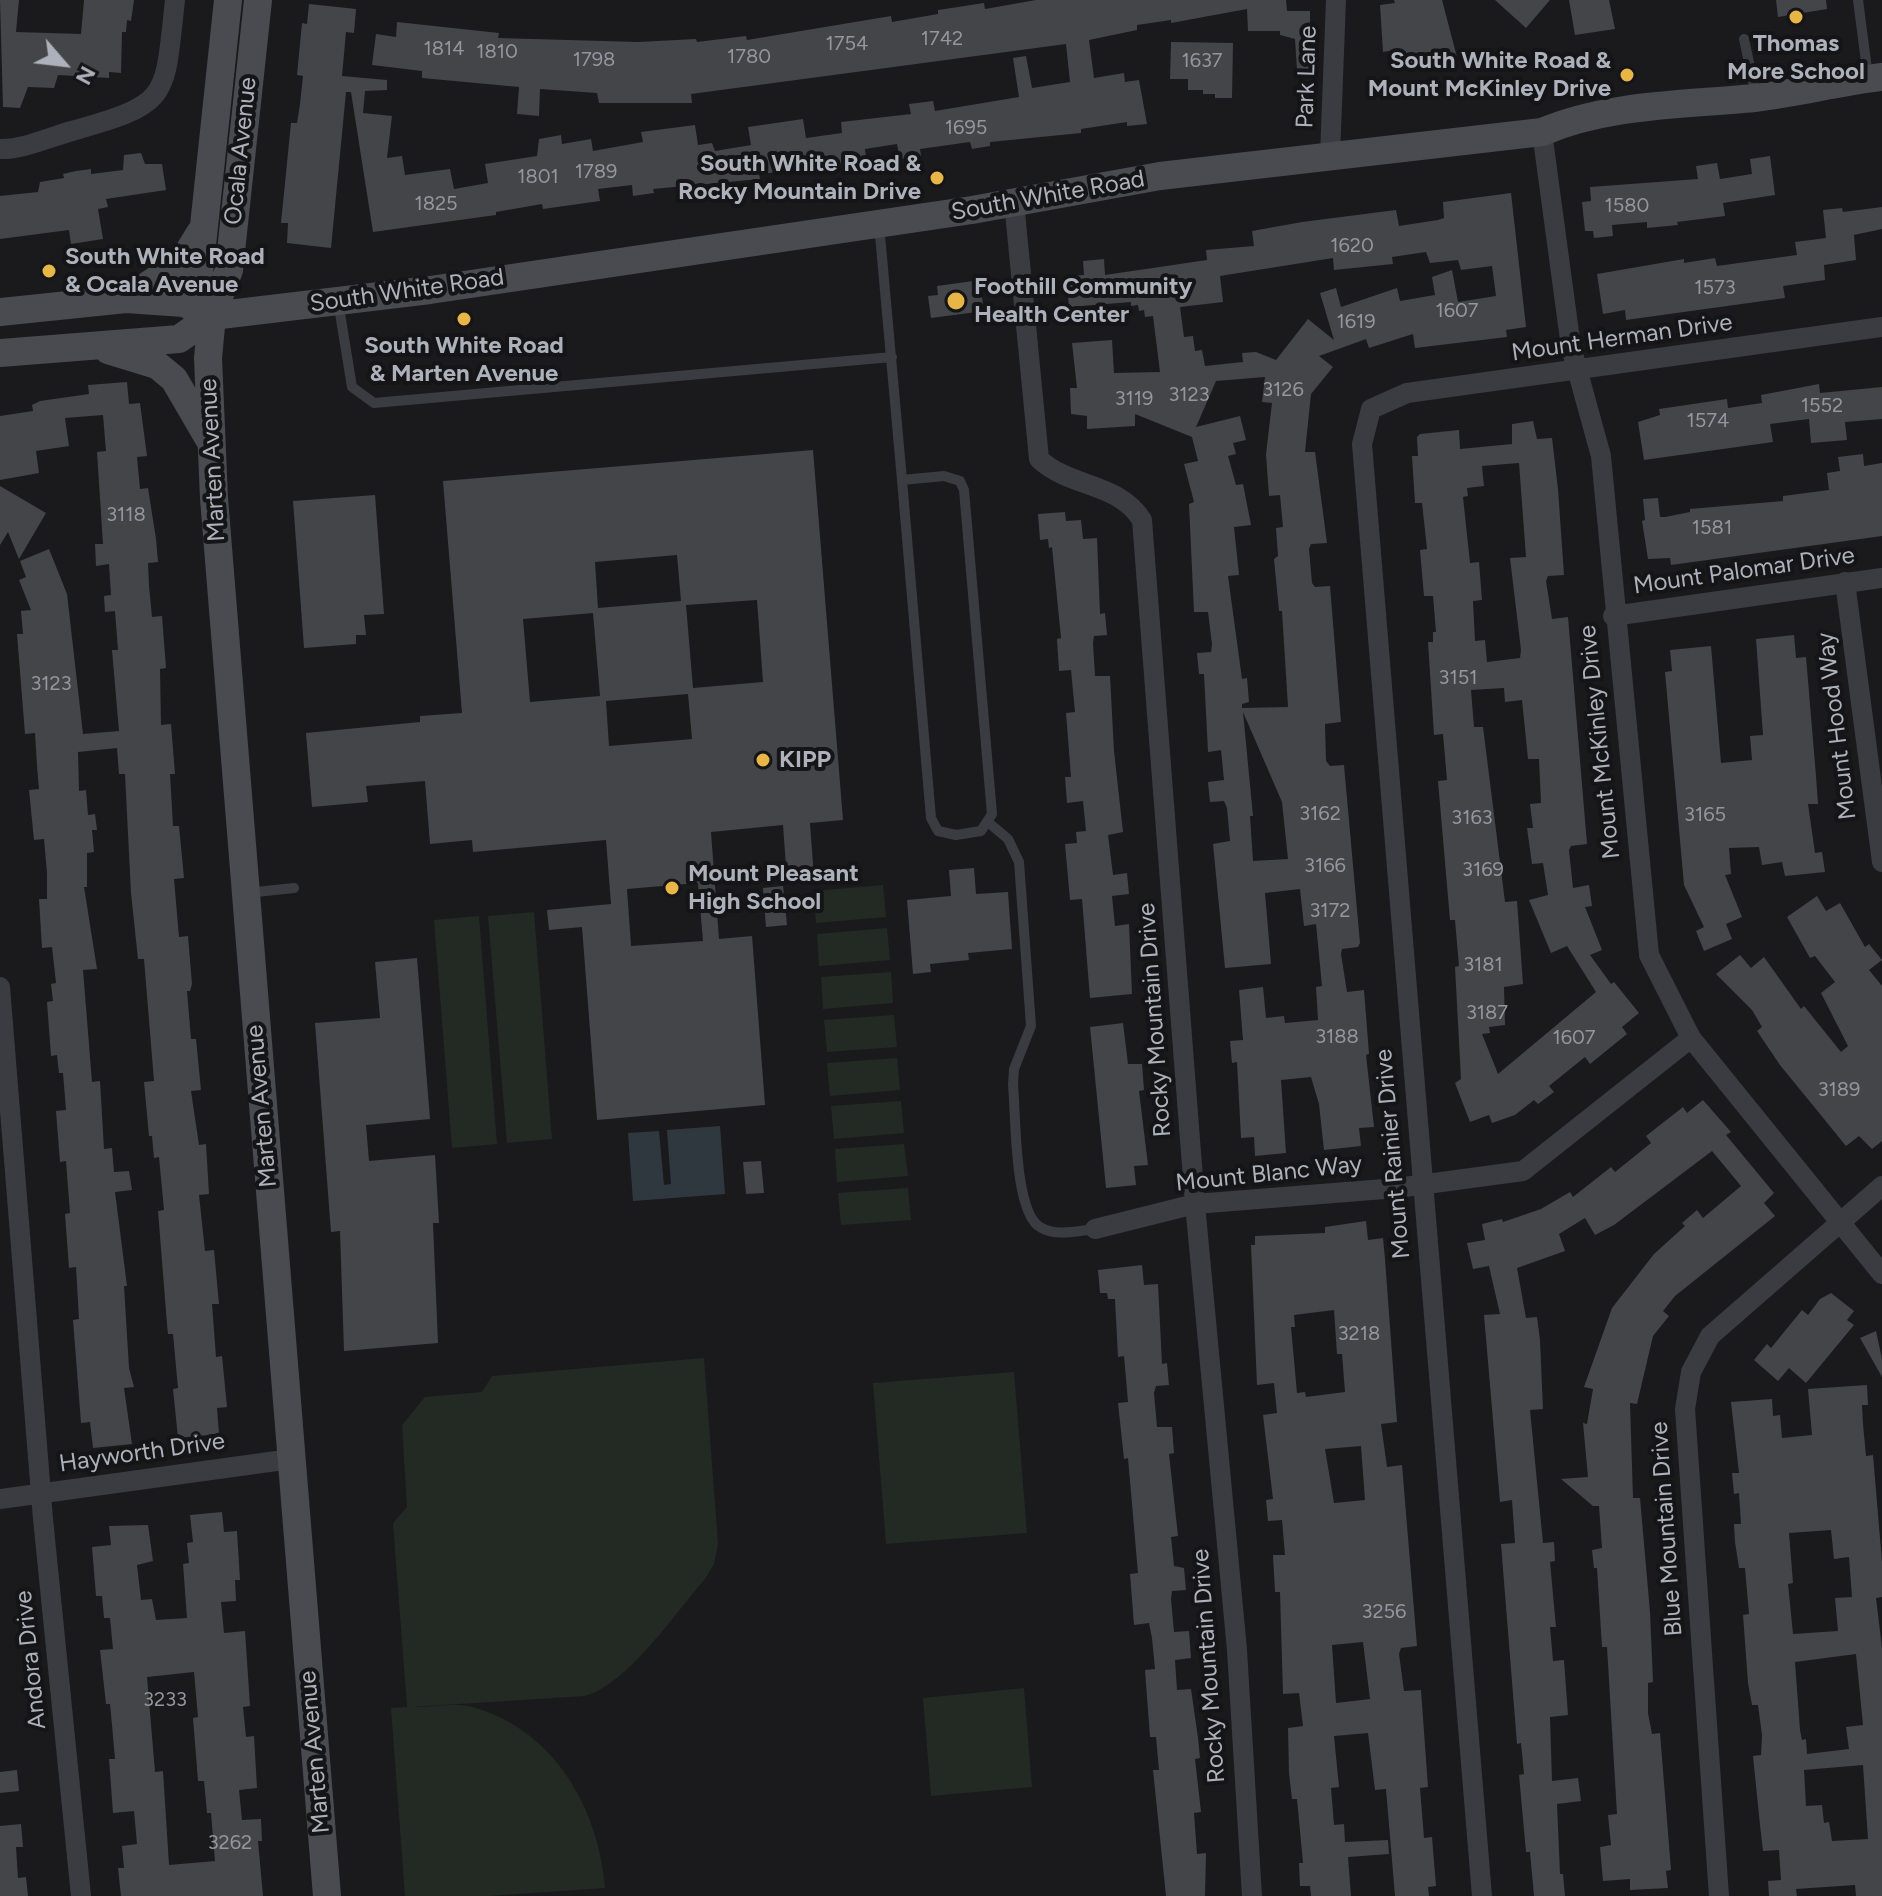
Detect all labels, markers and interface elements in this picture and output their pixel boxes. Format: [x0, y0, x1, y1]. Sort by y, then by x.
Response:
marker: Thomas More School [1787, 8, 1805, 26]
north arrow [24, 24, 104, 104]
street label: Park Lane [1291, 25, 1323, 129]
house number: 1742 [921, 27, 963, 51]
place label: Thomas More School [1727, 30, 1865, 86]
house number: 1754 [826, 32, 868, 56]
house number: 1814 [423, 37, 465, 61]
house number: 1810 [476, 40, 518, 64]
house number: 1780 [727, 45, 771, 69]
place label: South White Road & Mount McKinley Drive [1368, 47, 1611, 103]
house number: 1798 [573, 48, 615, 72]
house number: 1637 [1181, 49, 1223, 73]
text: N [70, 62, 102, 89]
marker: South White Road & Mount McKinley Drive [1618, 66, 1636, 84]
street label: Ocala Avenue [219, 76, 263, 226]
house number: 1695 [945, 116, 987, 140]
place label: South White Road & Rocky Mountain Drive [678, 150, 921, 206]
house number: 1789 [575, 160, 617, 184]
house number: 1801 [517, 165, 559, 189]
street label: South White Road [949, 165, 1147, 227]
marker: South White Road & Rocky Mountain Drive [928, 169, 946, 187]
house number: 1825 [414, 192, 458, 216]
house number: 1580 [1605, 194, 1649, 218]
house number: 1620 [1330, 234, 1374, 258]
place label: South White Road & Ocala Avenue [65, 243, 265, 299]
marker: South White Road & Ocala Avenue [40, 262, 58, 280]
street label: South White Road [308, 263, 506, 319]
place label: Foothill Community Health Center [974, 273, 1192, 329]
house number: 1573 [1694, 276, 1736, 300]
marker: Foothill Community Health Center [945, 290, 967, 312]
house number: 1607 [1435, 299, 1479, 323]
street label: Mount Herman Drive [1510, 308, 1734, 368]
marker: South White Road & Marten Avenue [455, 310, 473, 328]
house number: 1619 [1336, 310, 1376, 334]
place label: South White Road & Marten Avenue [364, 332, 564, 388]
street label: Marten Avenue [194, 378, 232, 542]
house number: 3126 [1262, 378, 1304, 402]
house number: 3123 [1168, 383, 1210, 407]
house number: 3119 [1115, 387, 1153, 411]
house number: 1552 [1801, 394, 1843, 418]
house number: 1574 [1687, 409, 1729, 433]
house number: 3118 [106, 503, 146, 527]
house number: 1581 [1692, 516, 1732, 540]
street label: Mount Palomar Drive [1631, 541, 1857, 601]
street label: Mount McKinley Drive [1573, 624, 1627, 860]
street label: Mount Hood Way [1811, 631, 1863, 821]
house number: 3151 [1439, 666, 1477, 690]
house number: 3123 [30, 672, 72, 696]
place label: KIPP [779, 746, 831, 774]
marker: KIPP [754, 751, 772, 769]
house number: 3162 [1299, 802, 1341, 826]
house number: 3165 [1684, 803, 1726, 827]
house number: 3163 [1451, 806, 1493, 830]
house number: 3166 [1304, 854, 1346, 878]
house number: 3169 [1462, 858, 1504, 882]
place label: Mount Pleasant High School [688, 860, 859, 916]
marker: Mount Pleasant High School [663, 879, 681, 897]
house number: 3172 [1309, 899, 1351, 923]
street label: Rocky Mountain Drive [1132, 902, 1178, 1138]
house number: 3181 [1463, 953, 1503, 977]
house number: 3187 [1466, 1001, 1508, 1025]
street label: Marten Avenue [241, 1023, 283, 1189]
house number: 3188 [1315, 1025, 1359, 1049]
house number: 1607 [1552, 1026, 1596, 1050]
street label: Mount Rainier Drive [1369, 1048, 1417, 1260]
house number: 3189 [1818, 1078, 1860, 1102]
street label: Mount Blanc Way [1174, 1150, 1364, 1198]
house number: 3218 [1338, 1322, 1380, 1346]
street label: Blue Mountain Drive [1645, 1421, 1689, 1637]
street label: Hayworth Drive [57, 1427, 227, 1479]
street label: Rocky Mountain Drive [1186, 1548, 1232, 1784]
street label: Andora Drive [9, 1589, 53, 1731]
house number: 3256 [1362, 1600, 1406, 1624]
street label: Marten Avenue [294, 1669, 336, 1835]
house number: 3233 [143, 1688, 187, 1712]
house number: 3262 [208, 1831, 252, 1855]

